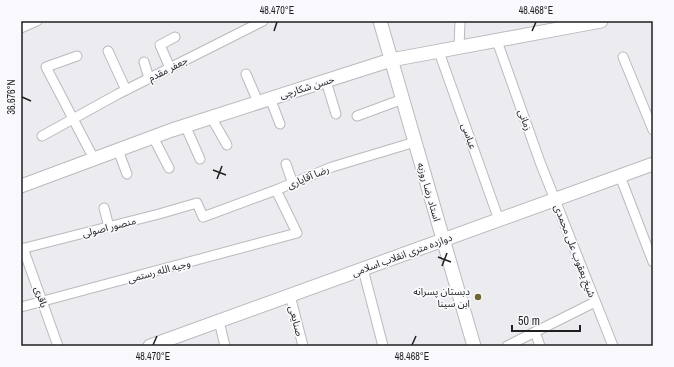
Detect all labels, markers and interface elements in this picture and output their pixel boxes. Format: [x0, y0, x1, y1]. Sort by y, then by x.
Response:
text: 48.470°E [260, 4, 294, 17]
text: 48.468°E [519, 4, 553, 17]
street label: جعفر مقدم [146, 53, 191, 86]
street label: حسن شکارچی [278, 73, 336, 101]
text: 36.676°N [5, 79, 18, 115]
street label: زمانی [515, 108, 535, 133]
street label: عباسی [458, 121, 480, 151]
street label: استاد رضا روزبه [414, 161, 444, 223]
street label: رضا آقایاری [285, 162, 331, 192]
street label: شیخ یعقوب علی محمدی [550, 203, 599, 300]
street label: منصور اصولی [81, 214, 137, 240]
street label: دوازده متری انقلاب اسلامی [350, 231, 454, 279]
street label: وجیه الله رستمی [126, 256, 192, 286]
street label: باقری [31, 285, 51, 310]
place label: دبستان پسرانه ابن سینا [413, 285, 470, 310]
marker: دبستان پسرانه ابن سینا [473, 292, 483, 302]
street label: صنایعی [286, 304, 306, 338]
scale bar [512, 307, 580, 333]
text: 50 m [518, 313, 540, 329]
text: 48.470°E [136, 350, 170, 363]
text: 48.468°E [395, 350, 429, 363]

